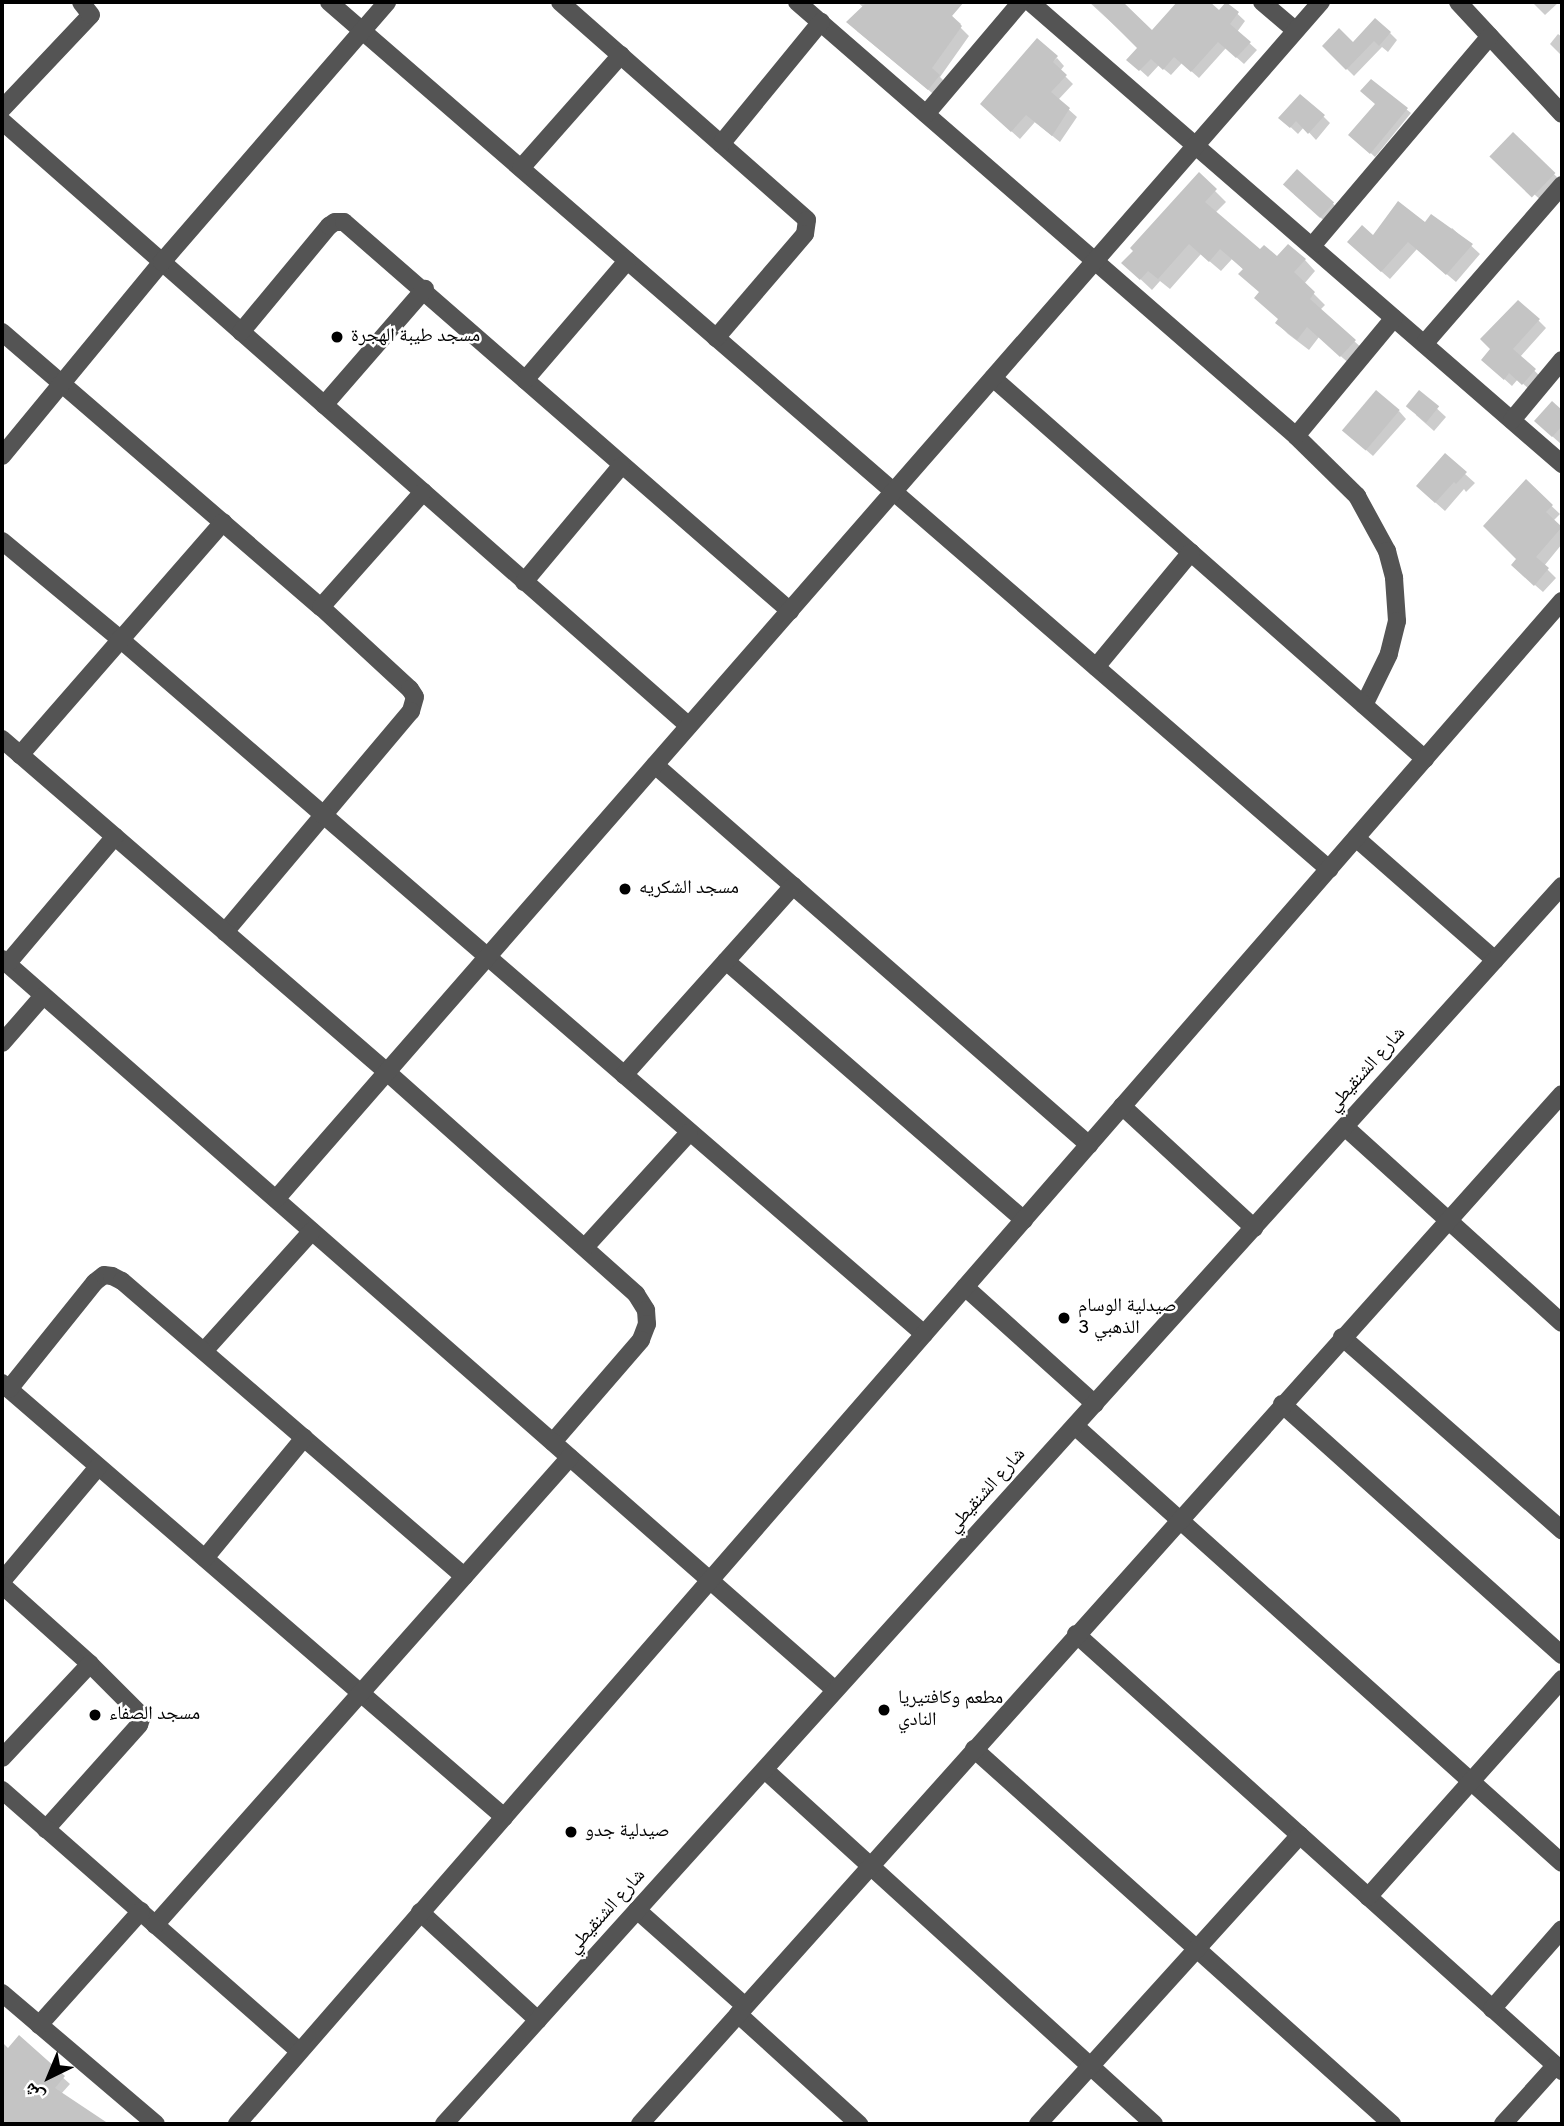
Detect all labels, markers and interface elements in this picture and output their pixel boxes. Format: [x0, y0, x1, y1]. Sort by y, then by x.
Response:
place label: مسجد طيبة الهجرة [351, 326, 480, 348]
marker: مسجد طيبة الهجرة [329, 329, 345, 345]
place label: مسجد الشكريه [639, 878, 739, 900]
marker: مسجد الشكريه [617, 881, 633, 897]
street label: شارع الشنقيطي [1323, 1023, 1411, 1117]
place label: صيدلية الوسام الذهبي 3 [1078, 1296, 1177, 1340]
marker: صيدلية الوسام الذهبي 3 [1056, 1310, 1072, 1326]
street label: شارع الشنقيطي [943, 1444, 1031, 1538]
place label: مطعم وكافتيريا النادي [898, 1688, 1003, 1732]
marker: مطعم وكافتيريا النادي [876, 1702, 892, 1718]
place label: مسجد الصفاء [109, 1704, 200, 1726]
marker: مسجد الصفاء [87, 1707, 103, 1723]
place label: صيدلية جدو [585, 1821, 670, 1843]
marker: صيدلية جدو [563, 1824, 579, 1840]
street label: شارع الشنقيطي [563, 1865, 651, 1959]
north arrow [14, 2042, 84, 2112]
text: ش [19, 2077, 50, 2108]

